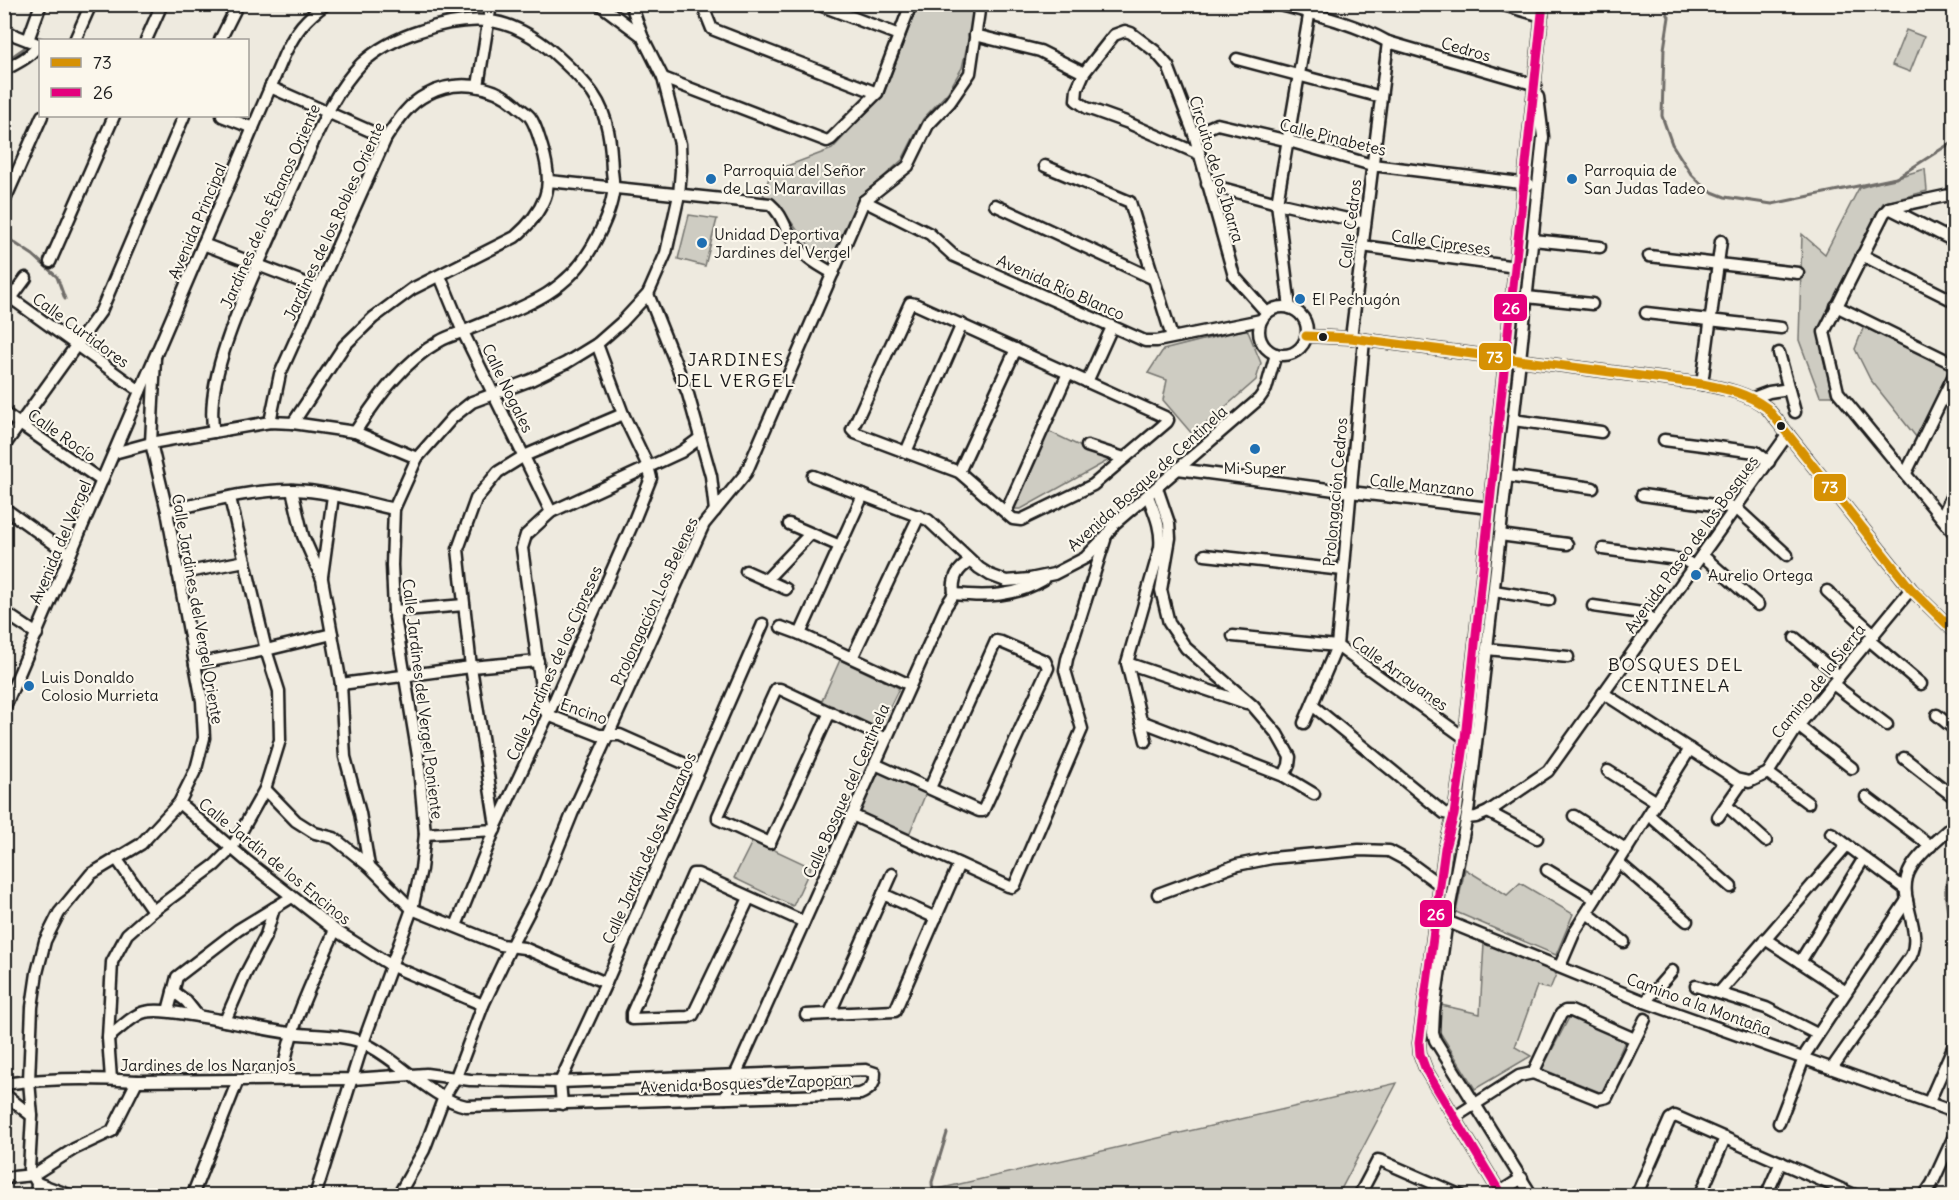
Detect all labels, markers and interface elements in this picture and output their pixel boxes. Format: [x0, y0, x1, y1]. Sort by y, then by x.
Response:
street label: Cedros [1439, 32, 1493, 66]
legend [39, 39, 249, 117]
text: 73 [93, 51, 112, 74]
text: 26 [93, 81, 113, 104]
street label: Circuito de los Ibarra [1185, 93, 1249, 245]
street label: Jardines de los Ébanos Oriente [216, 101, 324, 311]
street label: Calle Pinabetes [1278, 114, 1388, 160]
street label: Jardines de los Robles Oriente [279, 119, 389, 323]
street label: Avenida Principal [164, 160, 230, 282]
place label: Parroquia del Señor de Las Maravillas [723, 160, 866, 198]
place label: Parroquia de San Judas Tadeo [1584, 160, 1705, 198]
marker: Parroquia del Señor de Las Maravillas [704, 172, 718, 186]
marker: Parroquia de San Judas Tadeo [1565, 172, 1579, 186]
street label: Calle Cedros [1335, 178, 1365, 270]
place label: Unidad Deportiva Jardines del Vergel [714, 224, 850, 262]
street label: Calle Cipreses [1390, 225, 1492, 259]
marker: Unidad Deportiva Jardines del Vergel [695, 236, 709, 250]
street label: Avenida Río Blanco [994, 250, 1128, 324]
street label: Calle Curtidores [29, 288, 133, 372]
place label: El Pechugón [1312, 289, 1400, 309]
marker: El Pechugón [1293, 292, 1307, 306]
line badge: 26 [1493, 293, 1528, 322]
text: 26 [1502, 298, 1520, 318]
unlabelled marker [1317, 331, 1329, 343]
street label: Calle Nogales [478, 340, 538, 436]
line badge: 73 [1478, 342, 1512, 371]
text: 73 [1487, 347, 1503, 367]
district label: JARDINES DEL VERGEL [677, 348, 796, 392]
street label: Avenida Bosque de Centinela [1063, 401, 1231, 555]
street label: Calle Rocío [24, 404, 100, 466]
street label: Prolongación Cedros [1319, 417, 1351, 567]
unlabelled marker [1775, 420, 1787, 432]
marker: Mi Super [1248, 442, 1262, 456]
street label: Avenida Paseo de los Bosques [1620, 451, 1762, 637]
place label: Mi Super [1224, 458, 1287, 478]
street label: Calle Manzano [1369, 470, 1475, 500]
line badge: 73 [1813, 473, 1847, 502]
street label: Avenida del Vergel [25, 477, 95, 607]
text: 73 [1822, 477, 1838, 497]
street label: Calle Jardines del Vergel Oriente [168, 492, 228, 726]
street label: Prolongación Los Belenes [606, 514, 702, 688]
street label: Calle Jardines de los Cipreses [502, 562, 606, 764]
place label: Aurelio Ortega [1708, 565, 1813, 585]
marker: Aurelio Ortega [1689, 568, 1703, 582]
street label: Calle Jardines del Vergel Poniente [398, 578, 448, 820]
street label: Camino de la Sierra [1767, 619, 1869, 743]
street label: Calle Arrayanes [1348, 631, 1452, 715]
district label: BOSQUES DEL CENTINELA [1608, 653, 1744, 697]
place label: Luis Donaldo Colosio Murrieta [41, 667, 159, 705]
marker: Luis Donaldo Colosio Murrieta [22, 679, 36, 693]
street label: Encino [558, 694, 610, 728]
street label: Calle Bosque del Centinela [798, 701, 894, 881]
street label: Calle Jardín de los Manzanos [598, 749, 700, 947]
street label: Calle Jardín de los Encinos [195, 793, 355, 929]
line badge: 26 [1419, 899, 1453, 928]
text: 26 [1427, 904, 1445, 924]
street label: Camino a la Montaña [1624, 969, 1774, 1039]
street label: Jardines de los Naranjos [120, 1055, 296, 1075]
street label: Avenida Bosques de Zapopan [640, 1069, 852, 1097]

